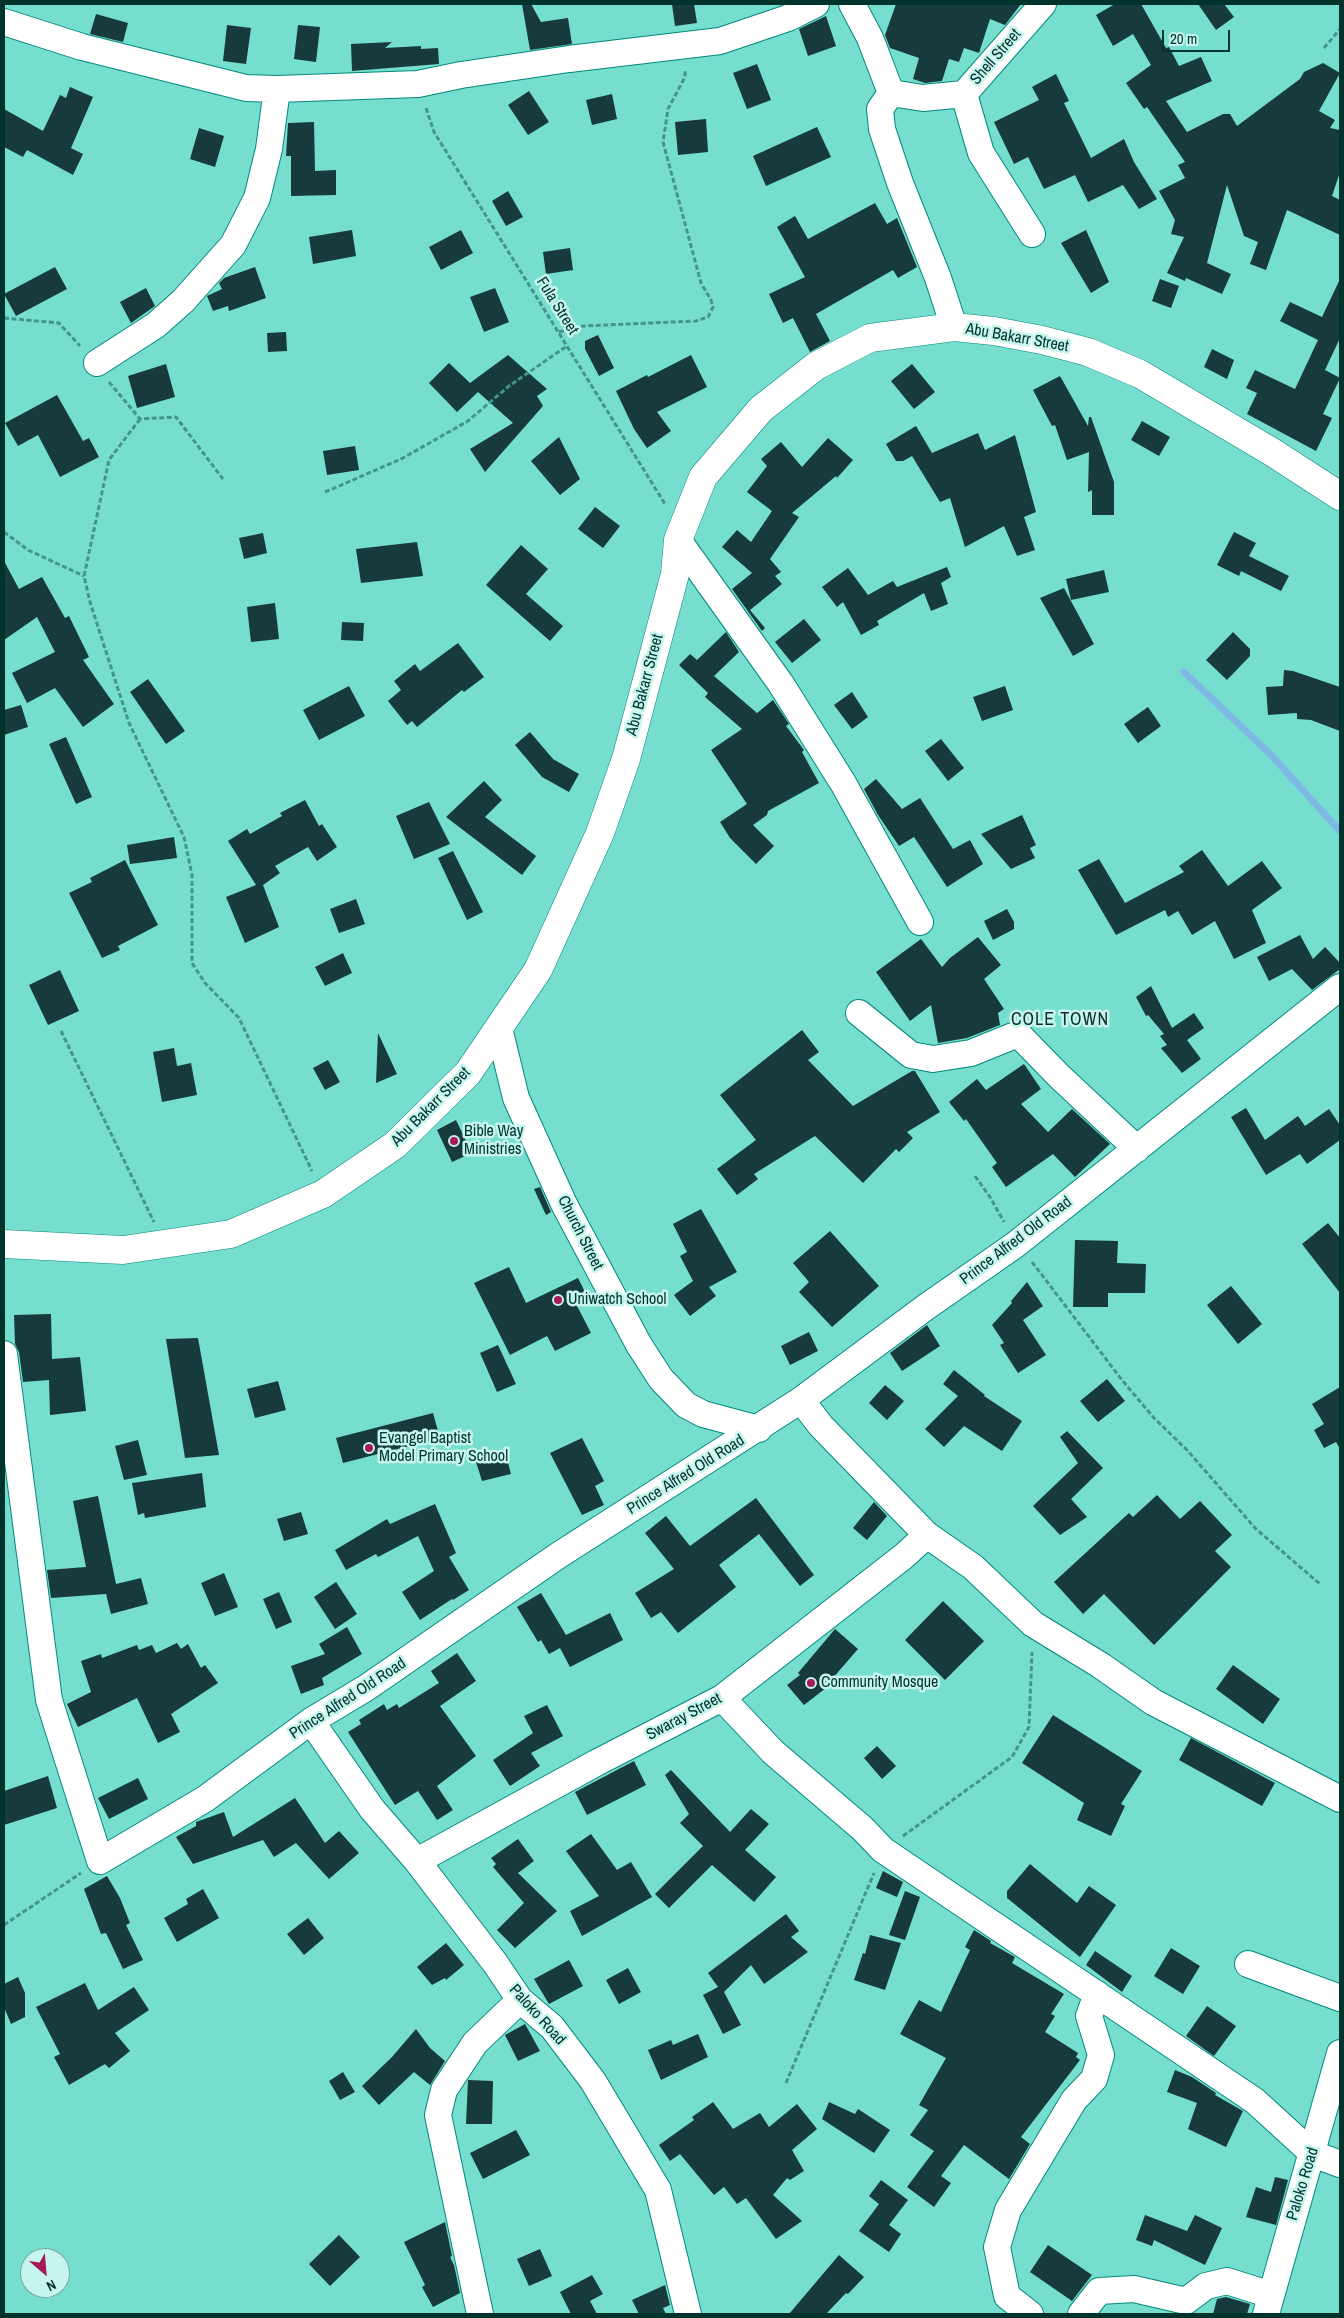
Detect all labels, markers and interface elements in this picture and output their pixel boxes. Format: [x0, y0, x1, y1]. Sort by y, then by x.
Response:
scale bar [1164, 20, 1232, 52]
street label: Shell Street [967, 25, 1025, 89]
text: 20 m [1170, 28, 1197, 49]
street label: Fula Street [532, 274, 582, 338]
street label: Abu Bakarr Street [964, 319, 1070, 357]
street label: Abu Bakarr Street [622, 632, 668, 738]
district label: COLE TOWN [1010, 1009, 1110, 1031]
street label: Abu Bakarr Street [387, 1063, 475, 1151]
place label: Bible Way Ministries [464, 1122, 523, 1160]
marker: Bible Way Ministries [448, 1135, 460, 1147]
street label: Church Street [553, 1193, 607, 1273]
street label: Prince Alfred Old Road [956, 1193, 1076, 1289]
place label: Uniwatch School [568, 1290, 666, 1310]
marker: Uniwatch School [552, 1294, 564, 1306]
place label: Evangel Baptist Model Primary School [379, 1429, 508, 1467]
street label: Prince Alfred Old Road [624, 1431, 748, 1519]
marker: Evangel Baptist Model Primary School [363, 1442, 375, 1454]
street label: Prince Alfred Old Road [286, 1654, 410, 1744]
place label: Community Mosque [821, 1673, 938, 1693]
marker: Community Mosque [805, 1677, 817, 1689]
street label: Swaray Street [643, 1689, 725, 1745]
street label: Paloko Road [505, 1981, 569, 2049]
street label: Paloko Road [1283, 2145, 1323, 2223]
north arrow [20, 2248, 70, 2298]
text: N [44, 2276, 59, 2295]

